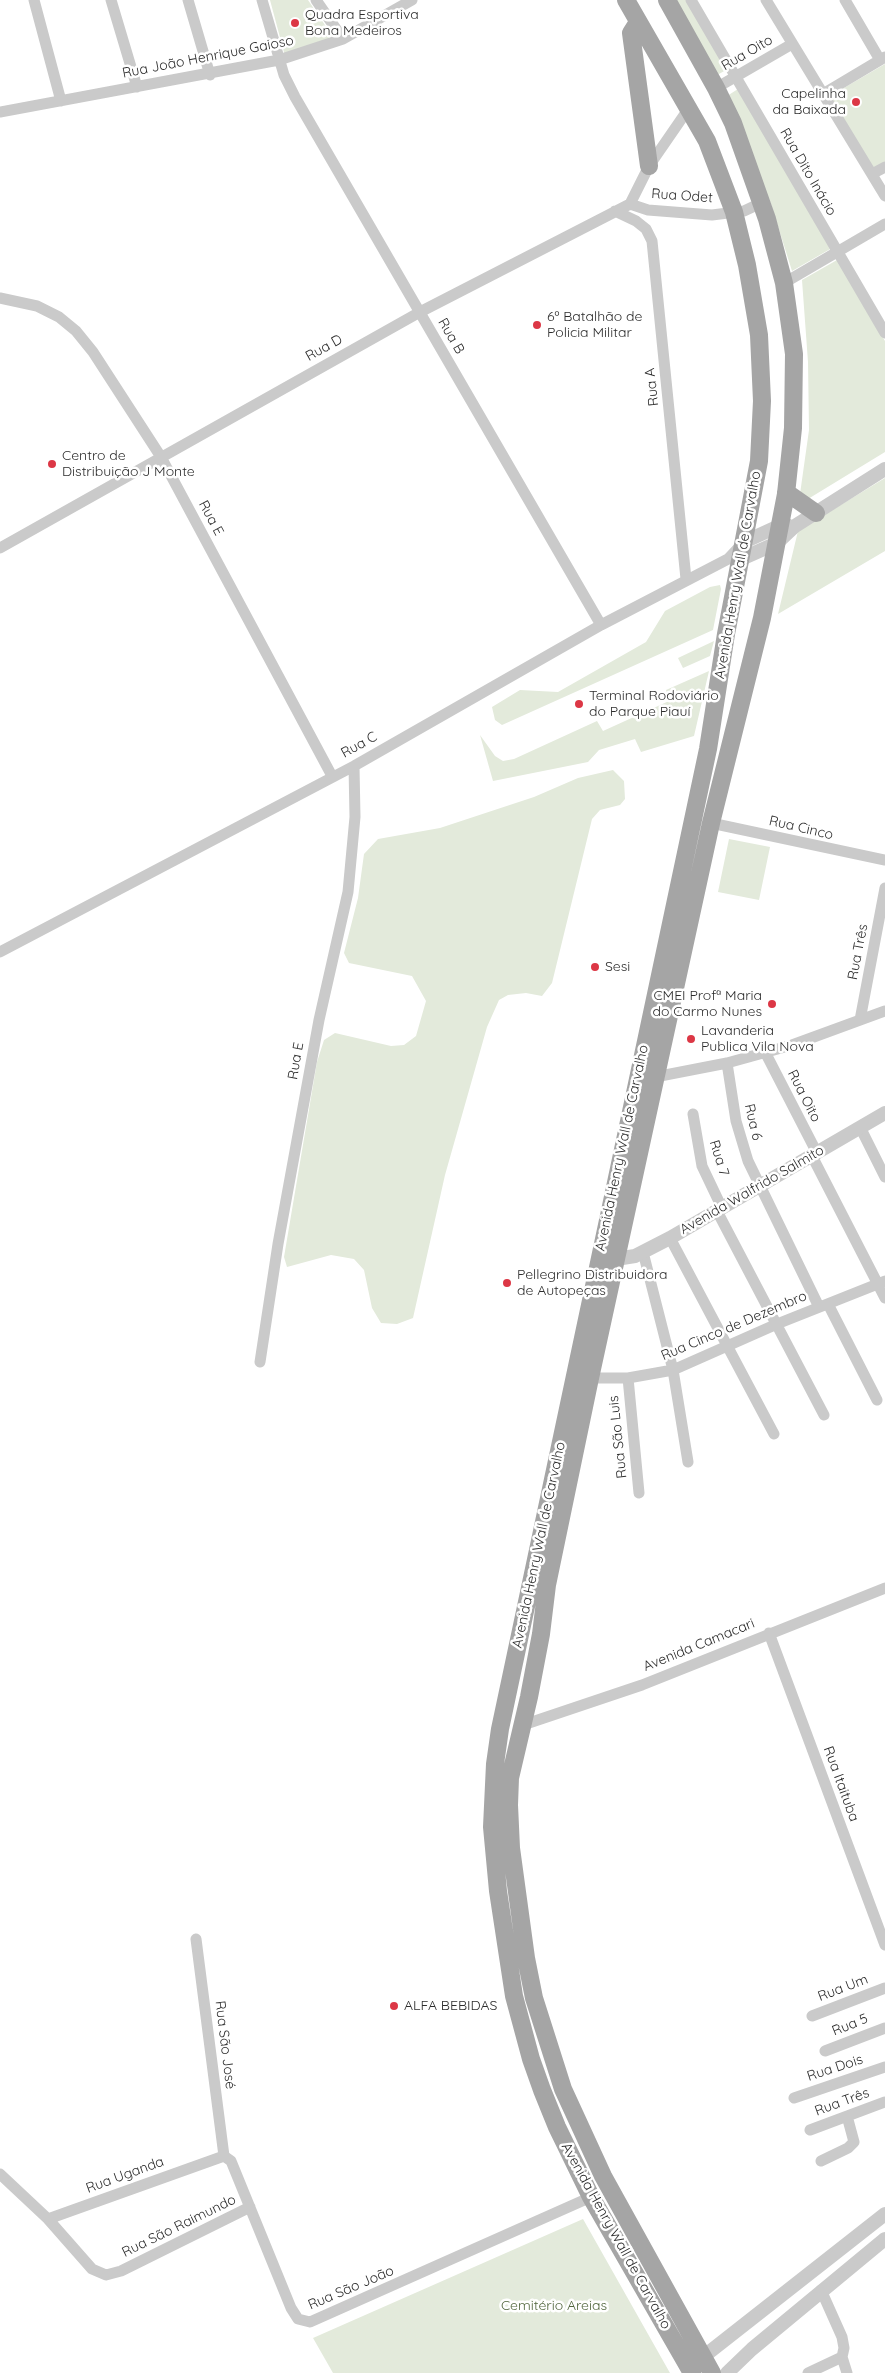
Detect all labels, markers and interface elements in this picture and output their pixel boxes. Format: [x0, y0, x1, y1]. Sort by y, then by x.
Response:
place label: Quadra Esportiva Bona Medeiros [305, 7, 419, 40]
marker: Quadra Esportiva Bona Medeiros [289, 17, 301, 29]
street label: Rua João Henrique Gaioso [121, 32, 295, 82]
street label: Rua Oito [718, 32, 776, 74]
place label: Capelinha da Baixada [772, 86, 846, 118]
marker: Capelinha da Baixada [850, 96, 862, 108]
street label: Rua Dito Inácio [776, 125, 840, 219]
street label: Rua Odet [651, 185, 713, 207]
place label: 6º Batalhão de Policia Militar [547, 309, 642, 342]
street label: Rua B [434, 315, 468, 357]
marker: 6º Batalhão de Policia Militar [531, 319, 543, 331]
street label: Rua D [303, 331, 345, 365]
street label: Rua A [642, 367, 662, 407]
place label: Centro de Distribuição J Monte [62, 448, 195, 481]
marker: Centro de Distribuição J Monte [46, 458, 58, 470]
street label: Avenida Henry Wall de Carvalho [711, 470, 765, 680]
street label: Rua E [195, 498, 227, 538]
place label: Terminal Rodoviário do Parque Piauí [589, 688, 719, 720]
marker: Terminal Rodoviário do Parque Piauí [573, 698, 585, 710]
street label: Rua C [338, 728, 380, 762]
street label: Rua Cinco [767, 812, 835, 844]
street label: Rua Três [844, 923, 872, 981]
place label: Sesi [605, 959, 630, 975]
marker: Sesi [589, 961, 601, 973]
place label: CMEI Profª Maria do Carmo Nunes [652, 988, 762, 1020]
marker: CMEI Profª Maria do Carmo Nunes [766, 998, 778, 1010]
place label: Lavanderia Publica Vila Nova [701, 1023, 814, 1056]
marker: Lavanderia Publica Vila Nova [685, 1033, 697, 1045]
street label: Rua E [284, 1041, 308, 1081]
street label: Avenida Henry Wall de Carvalho [592, 1043, 652, 1253]
street label: Rua Oito [784, 1067, 824, 1125]
street label: Rua 6 [741, 1102, 765, 1142]
street label: Rua 7 [706, 1138, 732, 1178]
street label: Avenida Walfrido Salmito [677, 1142, 827, 1238]
place label: Pellegrino Distribuidora de Autopeças [517, 1267, 668, 1300]
marker: Pellegrino Distribuidora de Autopeças [501, 1277, 513, 1289]
street label: Rua Cinco de Dezembro [659, 1288, 809, 1364]
street label: Rua São Luis [605, 1395, 631, 1479]
street label: Avenida Henry Wall de Carvalho [509, 1440, 569, 1650]
street label: Avenida Camacari [641, 1615, 757, 1675]
street label: Rua Itaituba [820, 1744, 862, 1824]
street label: Rua Um [816, 1971, 870, 2005]
place label: ALFA BEBIDAS [404, 1998, 497, 2014]
street label: Rua São José [211, 2000, 239, 2090]
marker: ALFA BEBIDAS [388, 2000, 400, 2012]
street label: Rua 5 [830, 2010, 870, 2040]
street label: Rua Dois [805, 2051, 865, 2085]
street label: Rua Três [812, 2084, 872, 2120]
street label: Avenida Henry Wall de Carvalho [558, 2140, 674, 2332]
street label: Rua Uganda [84, 2153, 166, 2197]
street label: Rua São Raimundo [119, 2191, 239, 2261]
street label: Rua São João [306, 2262, 396, 2314]
park label: Cemitério Areias [501, 2298, 607, 2314]

